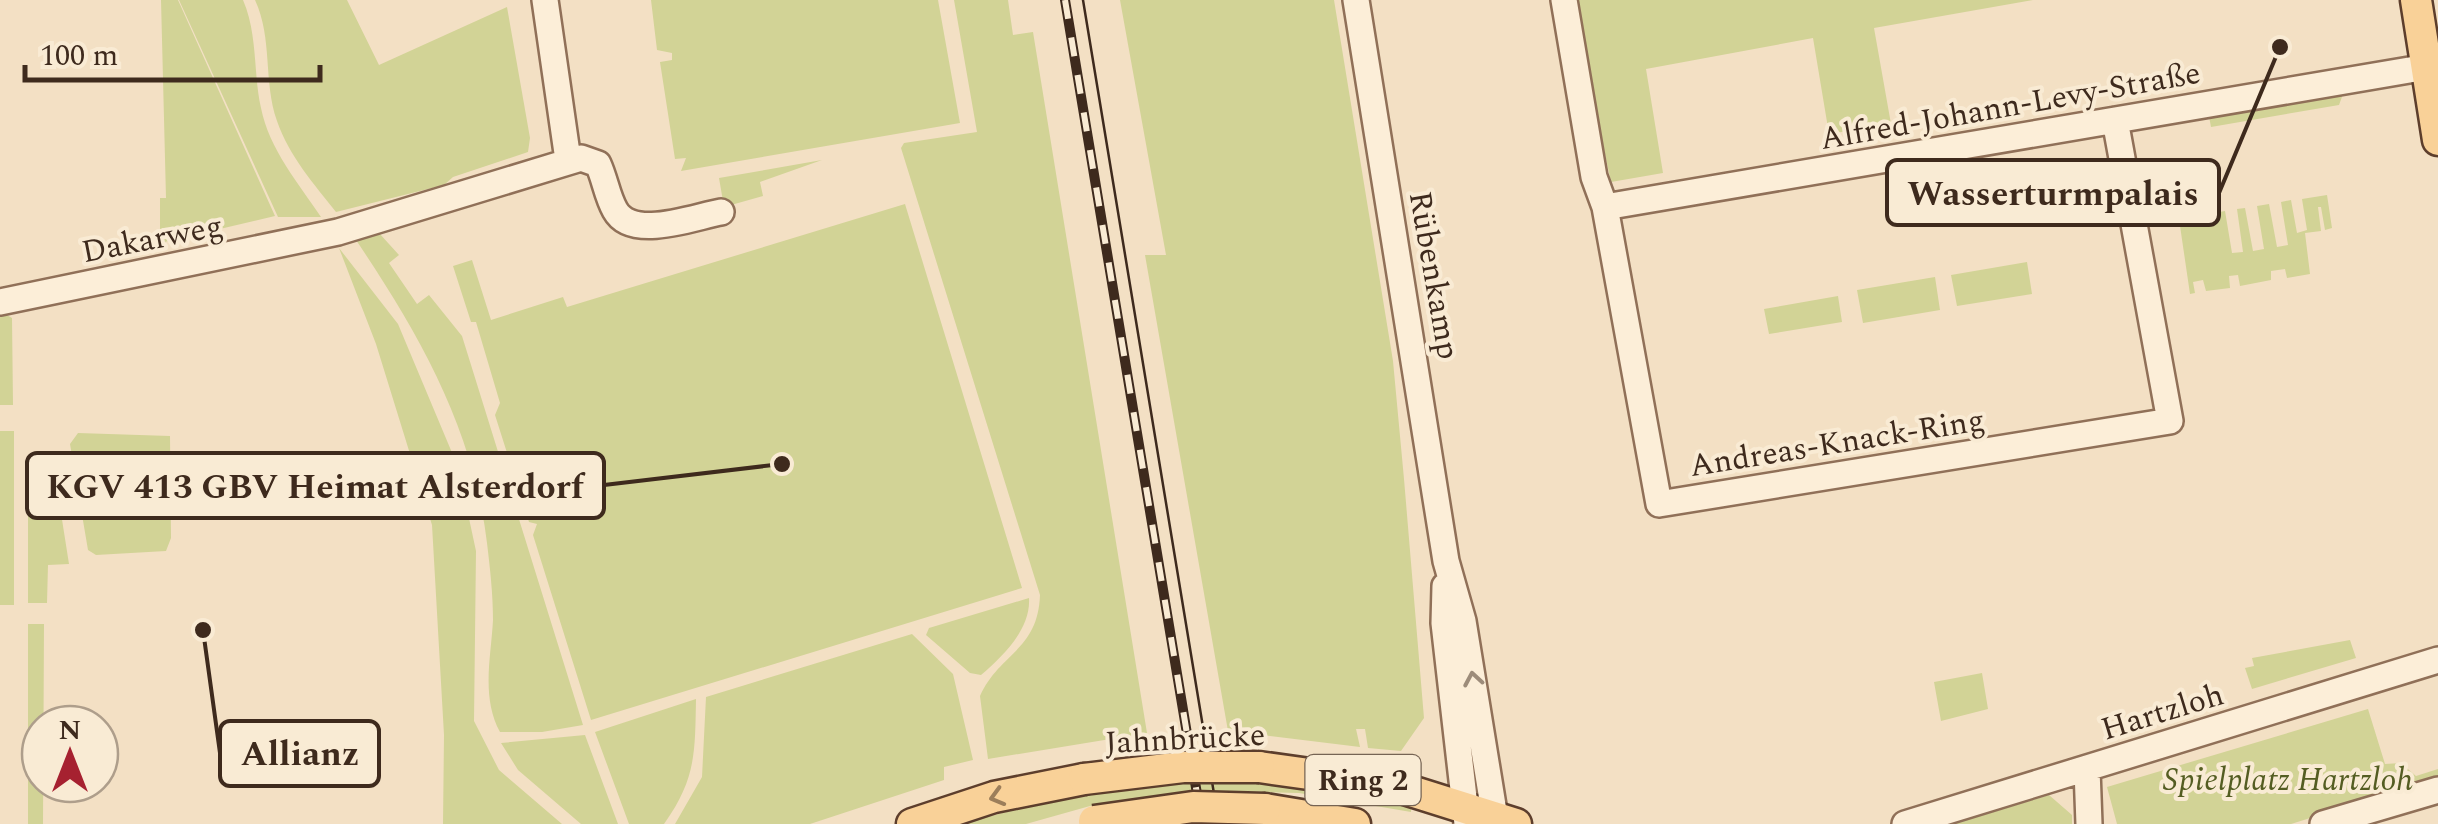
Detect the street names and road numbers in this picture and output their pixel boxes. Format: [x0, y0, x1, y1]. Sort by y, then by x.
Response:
street label: Alfred-Johann-Levy-Straße [1816, 49, 2204, 164]
street label: Rübenkamp [1395, 187, 1472, 363]
street label: Dakarweg [77, 202, 227, 277]
street label: Andreas-Knack-Ring [1686, 396, 1988, 491]
street label: Hartzloh [2095, 671, 2230, 754]
street label: Jahnbrücke [1104, 711, 1267, 768]
road number: Ring 2 [1306, 755, 1420, 805]

